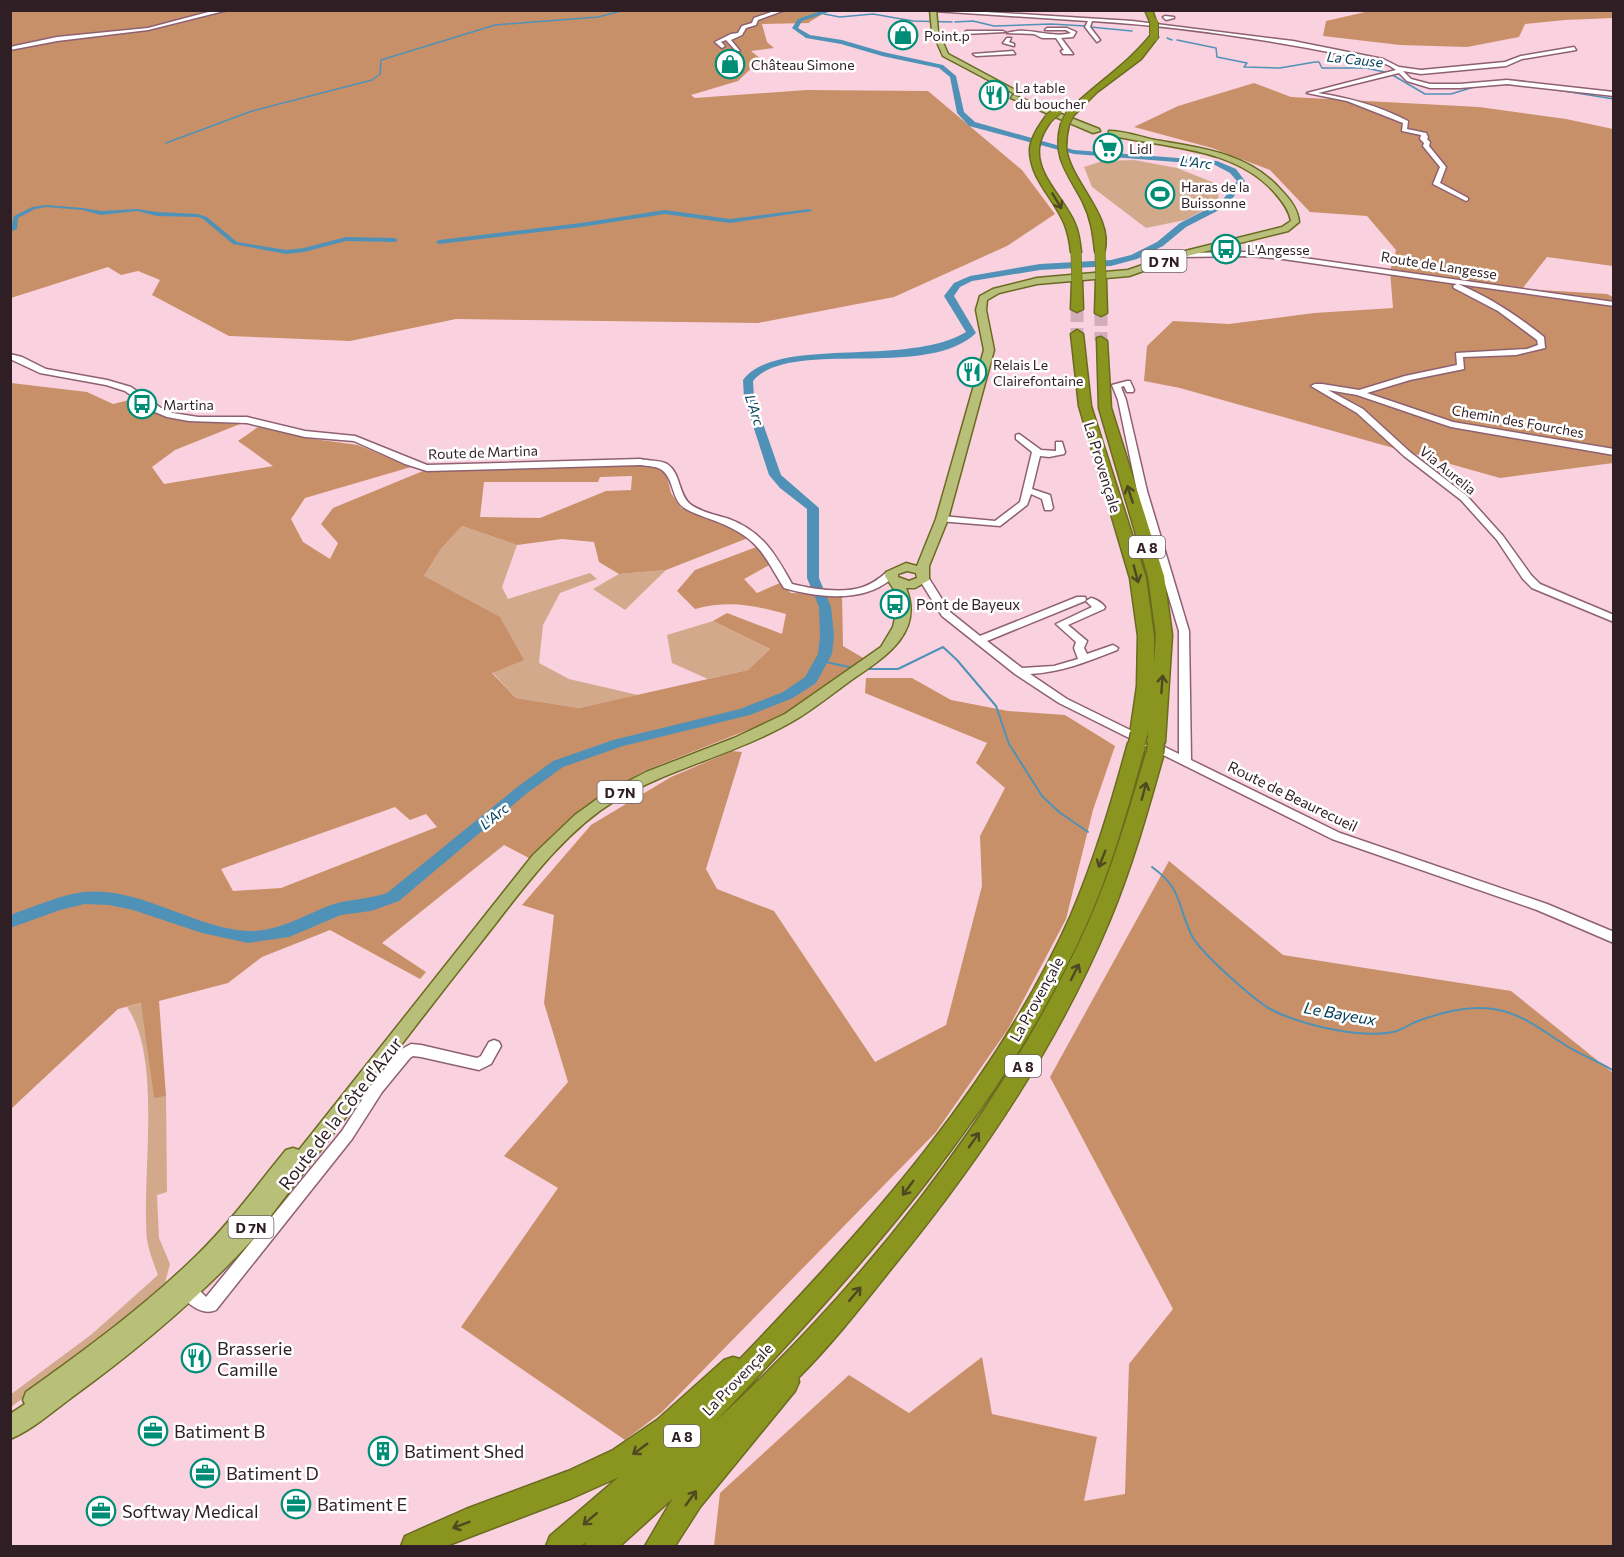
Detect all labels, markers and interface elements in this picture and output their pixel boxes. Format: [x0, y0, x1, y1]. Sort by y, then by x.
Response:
shop icon: Point.p [887, 19, 919, 51]
place label: Point.p [924, 27, 970, 44]
shop icon: Château Simone [714, 48, 746, 80]
water label: La Cause [1326, 48, 1385, 70]
place label: Château Simone [751, 56, 855, 73]
restaurant icon: La table du boucher [978, 79, 1010, 111]
place label: La table du boucher [1015, 79, 1086, 112]
supermarket icon: Lidl [1092, 132, 1124, 164]
place label: Lidl [1129, 140, 1152, 157]
water label: L'Arc [1179, 152, 1213, 172]
sports icon: Haras de la Buissonne [1144, 178, 1176, 210]
place label: Haras de la Buissonne [1181, 178, 1250, 211]
one-way arrow [1051, 192, 1063, 209]
bus stop icon: L'Angesse [1210, 233, 1242, 265]
place label: L'Angesse [1247, 241, 1310, 258]
street label: Route de Langesse [1380, 247, 1498, 283]
road number: D 7N [1142, 250, 1186, 272]
restaurant icon: Relais Le Clairefontaine [956, 356, 988, 388]
place label: Relais Le Clairefontaine [993, 356, 1083, 389]
bus stop icon: Martina [126, 388, 158, 420]
water label: L'Arc [742, 392, 768, 428]
place label: Martina [163, 396, 214, 413]
street label: Chemin des Fourches [1451, 401, 1585, 441]
street label: La Provençale [1081, 419, 1125, 515]
street label: Route de Martina [428, 442, 538, 462]
street label: Via Aurelia [1416, 442, 1480, 498]
one-way arrow [1124, 485, 1135, 504]
road number: A 8 [1129, 536, 1165, 558]
one-way arrow [1131, 564, 1142, 583]
bus stop icon: Pont de Bayeux [879, 588, 911, 620]
place label: Pont de Bayeux [916, 595, 1020, 613]
one-way arrow [1157, 675, 1168, 695]
street label: Route de Beaurecueil [1225, 757, 1361, 835]
road number: D 7N [598, 781, 642, 803]
one-way arrow [1139, 782, 1151, 801]
water label: L'Arc [476, 799, 512, 833]
one-way arrow [1096, 849, 1107, 868]
street label: La Provençale [1005, 953, 1067, 1045]
one-way arrow [1069, 964, 1081, 982]
water label: Le Bayeux [1302, 997, 1378, 1029]
street label: Route de la Côte d'Azur [273, 1032, 407, 1194]
road number: A 8 [1005, 1055, 1041, 1077]
one-way arrow [968, 1132, 981, 1148]
one-way arrow [902, 1180, 914, 1196]
road number: D 7N [228, 1216, 274, 1238]
one-way arrow [849, 1286, 862, 1302]
place label: Brasserie Camille [217, 1337, 292, 1380]
street label: La Provençale [698, 1339, 776, 1419]
restaurant icon: Brasserie Camille [180, 1342, 212, 1374]
office icon: Batiment B [137, 1415, 169, 1447]
place label: Batiment B [174, 1420, 265, 1442]
road number: A 8 [664, 1425, 700, 1447]
building icon: Batiment Shed [367, 1435, 399, 1467]
place label: Batiment Shed [404, 1440, 524, 1462]
one-way arrow [632, 1443, 648, 1455]
office icon: Batiment D [189, 1457, 221, 1489]
place label: Batiment D [226, 1462, 319, 1484]
office icon: Batiment E [280, 1488, 312, 1520]
one-way arrow [685, 1490, 697, 1506]
place label: Batiment E [317, 1493, 407, 1515]
office icon: Softway Medical [85, 1495, 117, 1527]
place label: Softway Medical [122, 1500, 258, 1522]
one-way arrow [583, 1512, 598, 1526]
one-way arrow [452, 1521, 471, 1532]

